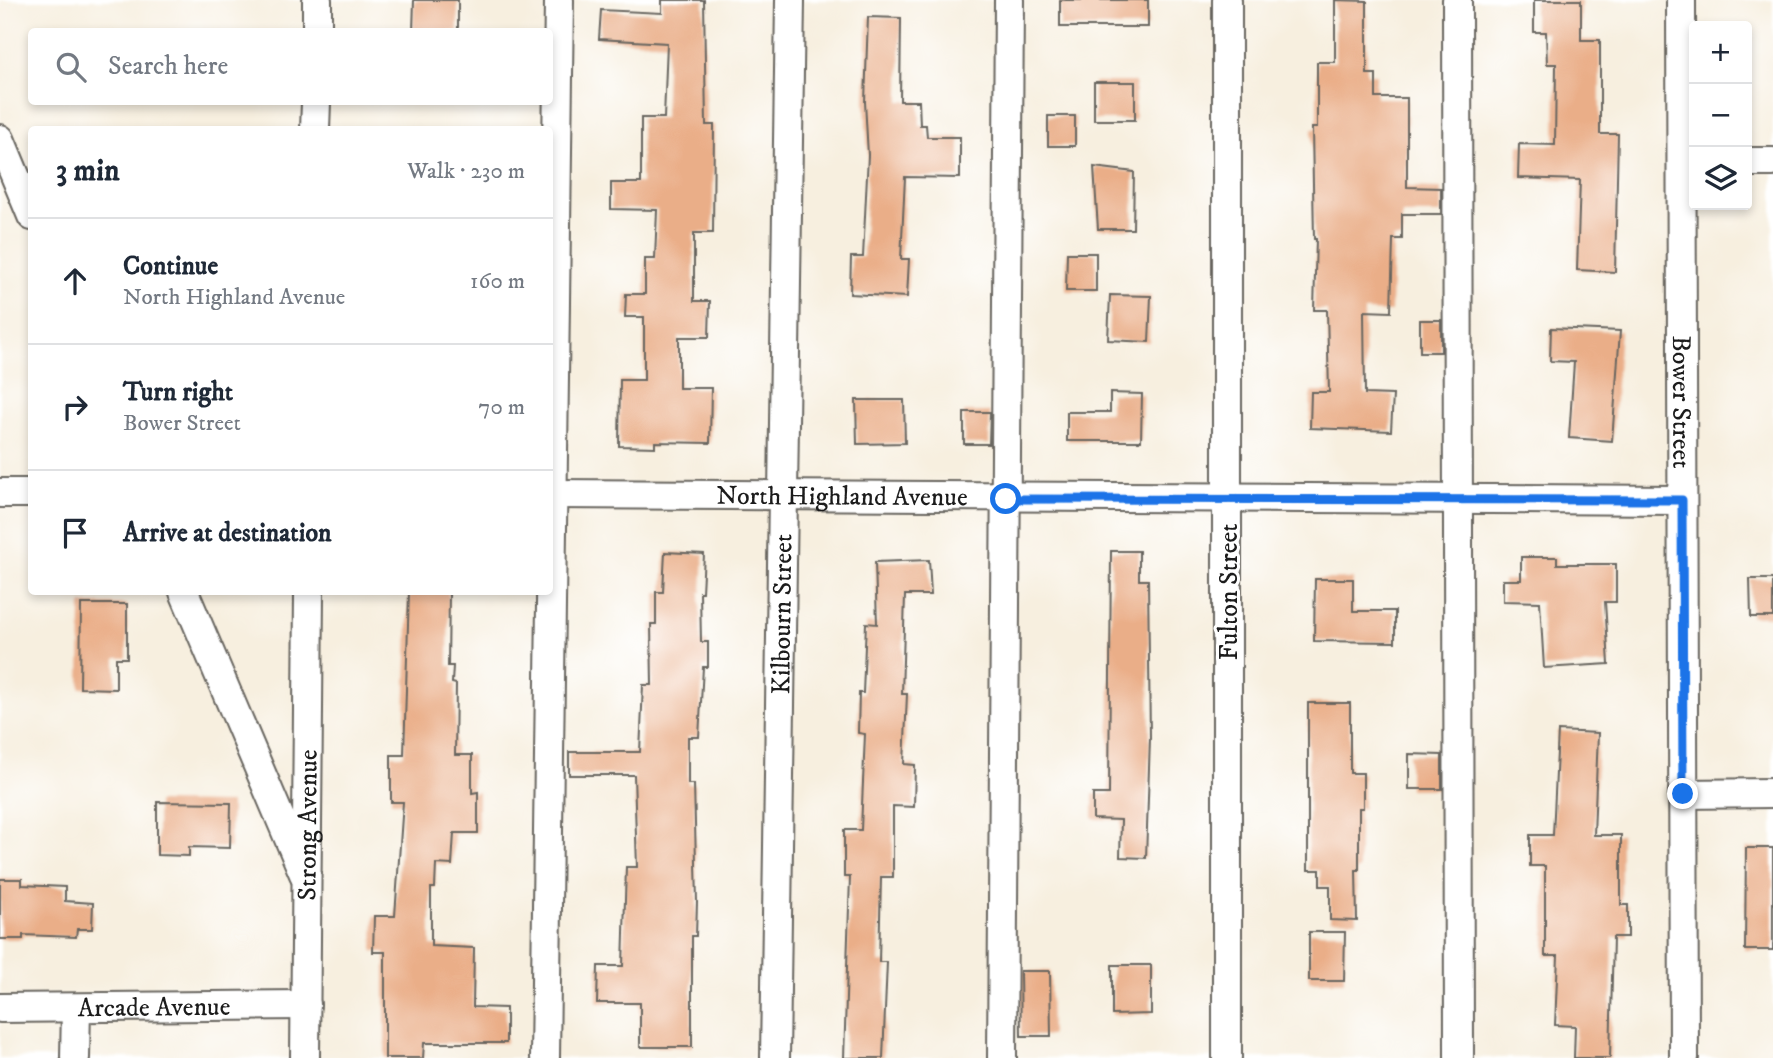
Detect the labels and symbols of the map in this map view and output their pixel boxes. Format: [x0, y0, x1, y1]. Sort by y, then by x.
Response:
street label: Bower Street [1664, 335, 1697, 469]
street label: North Highland Avenue [716, 480, 968, 514]
route start [990, 483, 1021, 514]
street label: Fulton Street [1213, 523, 1246, 661]
street label: Kilbourn Street [765, 534, 800, 695]
street label: Strong Avenue [291, 749, 326, 901]
route end [1667, 778, 1698, 809]
street label: Arcade Avenue [77, 991, 231, 1025]

